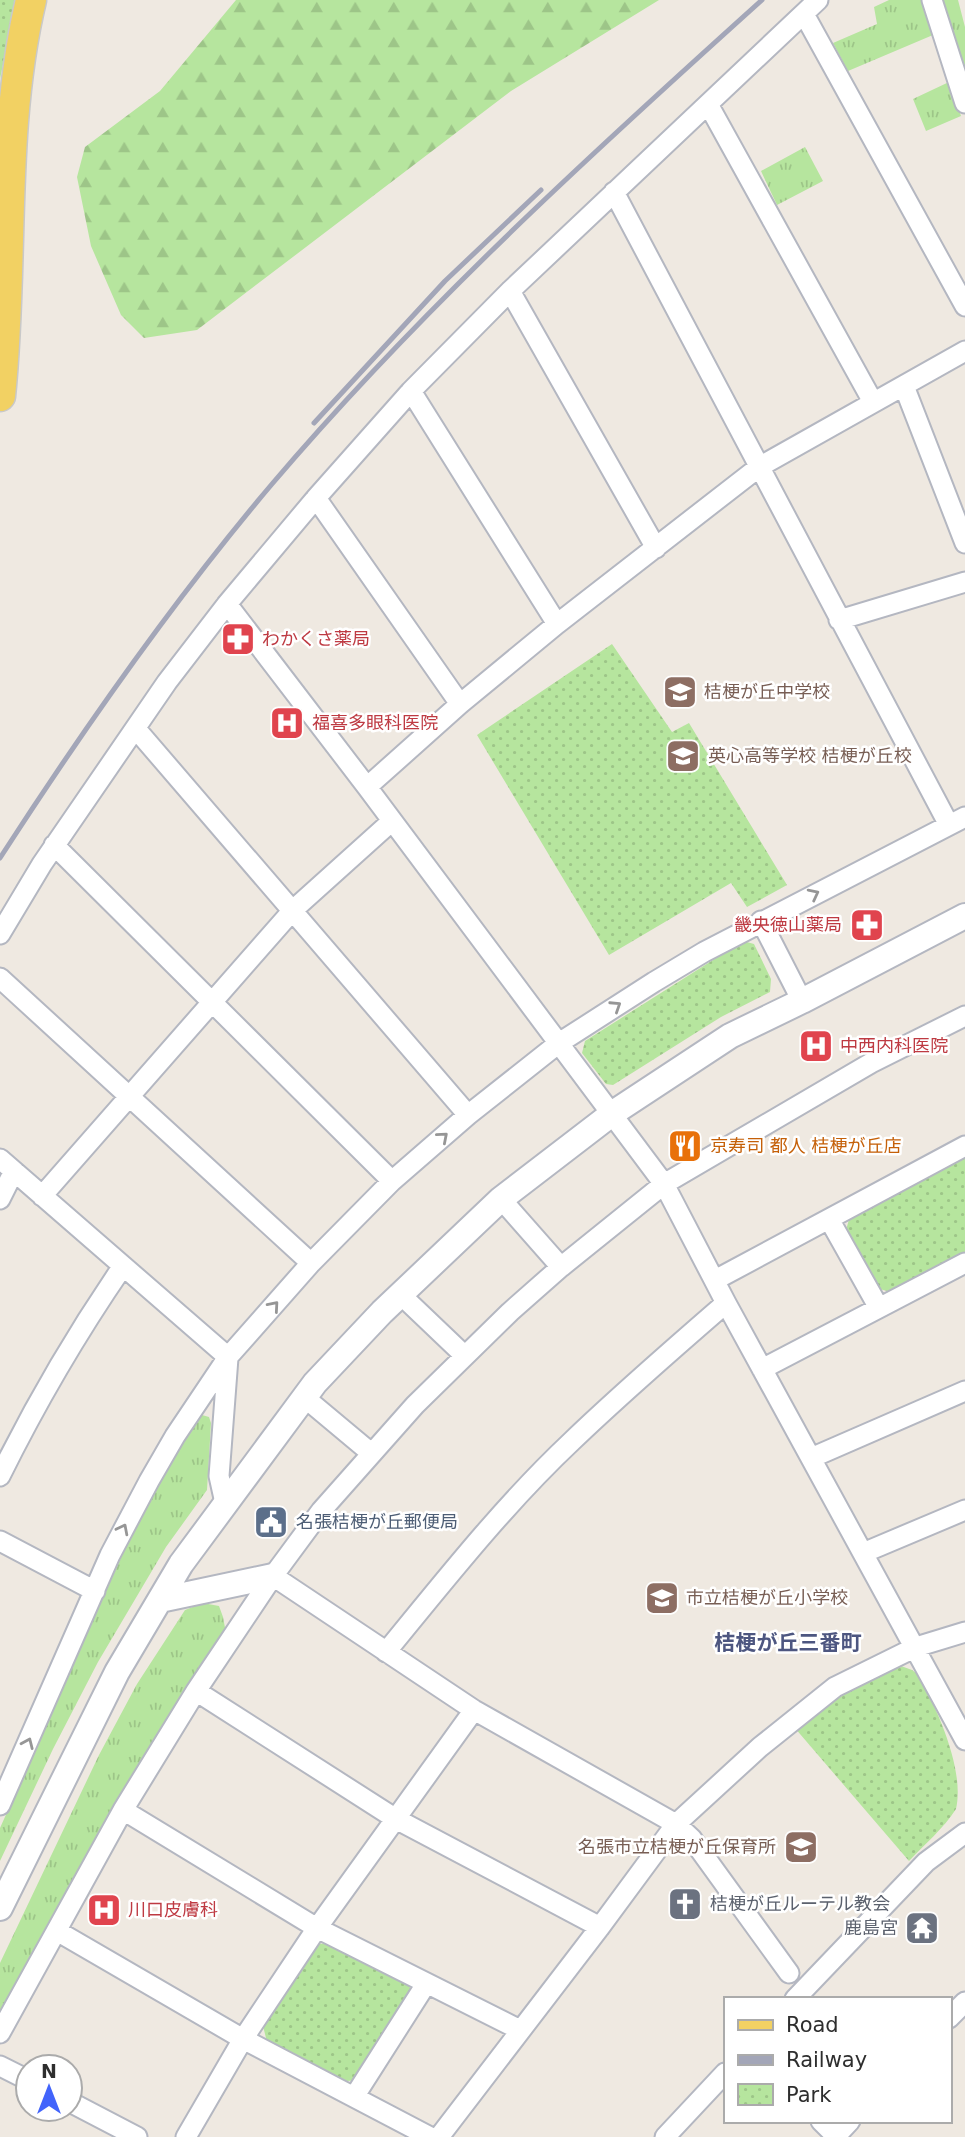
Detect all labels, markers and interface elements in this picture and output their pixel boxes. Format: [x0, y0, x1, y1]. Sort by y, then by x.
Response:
pharmacy icon: わかくさ薬局 [219, 620, 257, 658]
place label: わかくさ薬局 [262, 628, 370, 649]
school or university icon: 桔梗が丘中学校 [661, 673, 699, 711]
place label: 桔梗が丘中学校 [704, 681, 830, 702]
hospital icon: 福喜多眼科医院 [268, 704, 306, 742]
place label: 福喜多眼科医院 [312, 712, 438, 733]
school or university icon: 英心高等学校 桔梗が丘校 [664, 737, 702, 775]
place label: 英心高等学校 桔梗が丘校 [708, 745, 912, 766]
one-way arrow [807, 888, 819, 902]
pharmacy icon: 畿央徳山薬局 [848, 906, 886, 944]
place label: 畿央徳山薬局 [734, 914, 842, 935]
one-way arrow [609, 1001, 622, 1014]
hospital icon: 中西内科医院 [797, 1027, 835, 1065]
place label: 中西内科医院 [840, 1035, 948, 1056]
restaurant icon: 京寿司 都人 桔梗が丘店 [666, 1127, 704, 1165]
one-way arrow [435, 1132, 448, 1145]
place label: 京寿司 都人 桔梗が丘店 [710, 1135, 901, 1156]
one-way arrow [266, 1302, 278, 1315]
public building icon: 名張桔梗が丘郵便局 [252, 1503, 290, 1541]
place label: 名張桔梗が丘郵便局 [296, 1511, 458, 1532]
one-way arrow [115, 1524, 129, 1536]
school or university icon: 市立桔梗が丘小学校 [643, 1579, 681, 1617]
place label: 市立桔梗が丘小学校 [686, 1587, 848, 1608]
district label: 桔梗が丘三番町 [715, 1631, 862, 1655]
one-way arrow [20, 1738, 34, 1750]
school or university icon: 名張市立桔梗が丘保育所 [782, 1828, 820, 1866]
place label: 名張市立桔梗が丘保育所 [578, 1836, 776, 1857]
church icon: 桔梗が丘ルーテル教会 [666, 1885, 704, 1923]
hospital icon: 川口皮膚科 [85, 1891, 123, 1929]
place label: 桔梗が丘ルーテル教会 [710, 1893, 890, 1914]
place label: 川口皮膚科 [128, 1899, 218, 1920]
temple icon: 鹿島宮 [903, 1909, 941, 1947]
place label: 鹿島宮 [844, 1917, 898, 1938]
legend [724, 1997, 951, 2123]
text: Road [786, 2013, 839, 2037]
text: Railway [786, 2048, 867, 2072]
north arrow [14, 2053, 84, 2123]
text: N [41, 2060, 57, 2082]
text: Park [786, 2083, 832, 2107]

